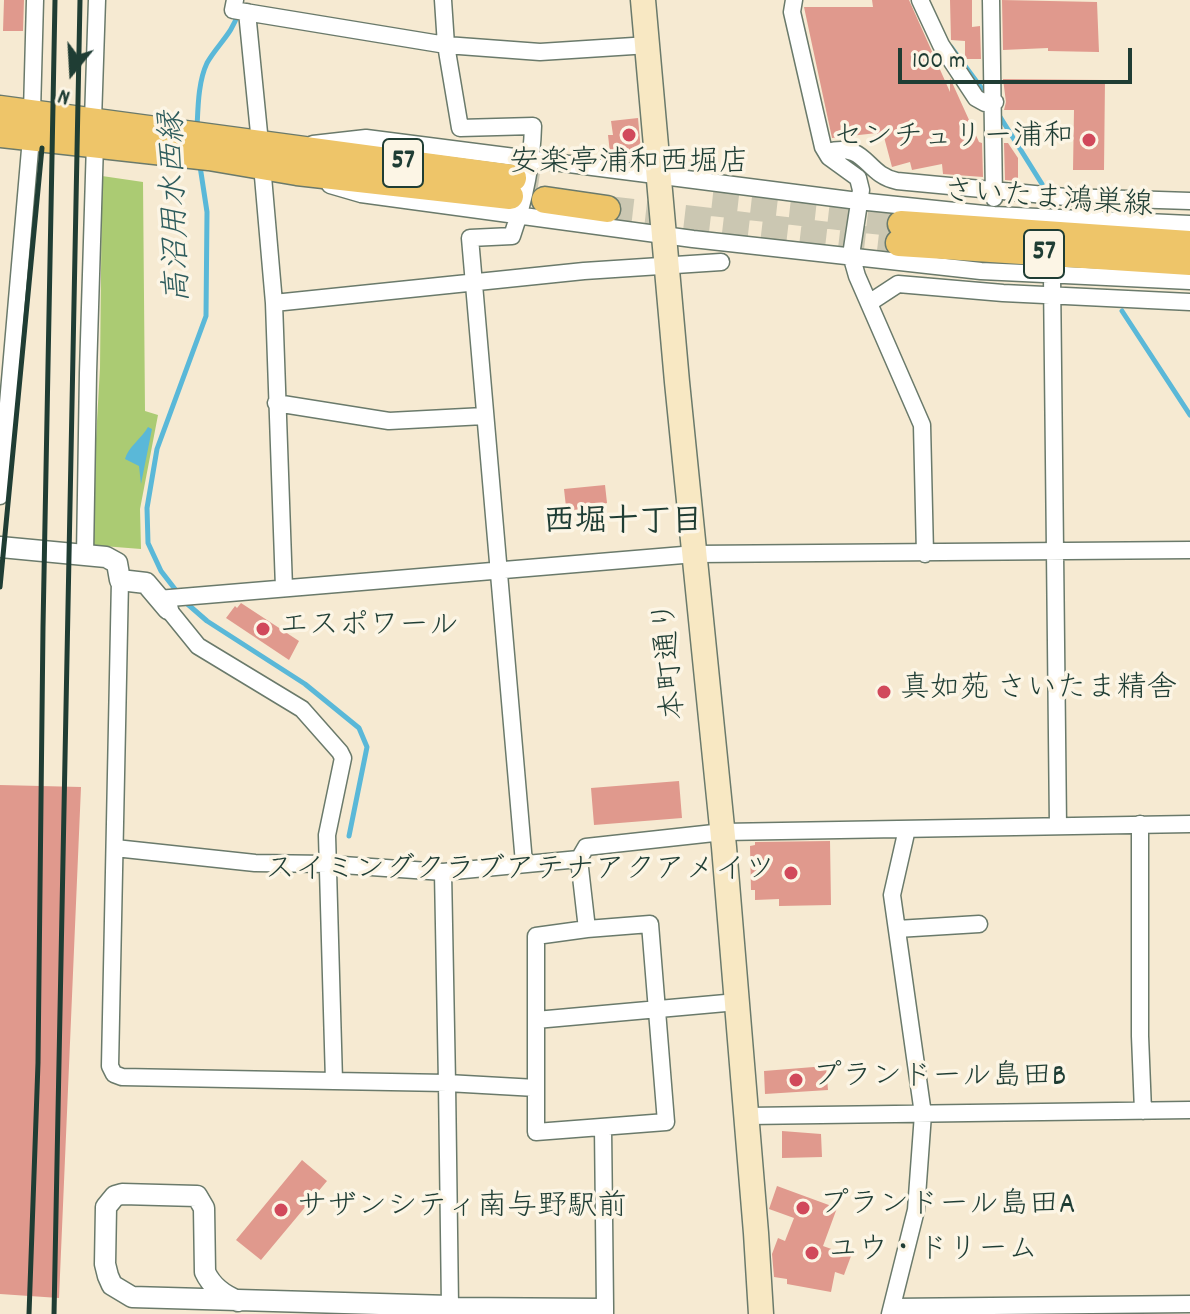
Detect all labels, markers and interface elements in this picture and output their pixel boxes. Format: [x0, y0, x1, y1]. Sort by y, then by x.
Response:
north arrow [32, 32, 112, 112]
scale bar [902, 32, 1136, 82]
text: 100 m [912, 45, 965, 79]
text: N [54, 79, 74, 112]
water label: 高沼用水西縁 [156, 110, 202, 304]
place label: センチュリー浦和 [833, 122, 1073, 158]
marker: 安楽亭浦和西堀店 [620, 126, 638, 144]
marker: センチュリー浦和 [1080, 131, 1098, 149]
road number: 57 [383, 139, 423, 187]
place label: 安楽亭浦和西堀店 [509, 148, 749, 184]
street label: さいたま鴻巣線 [942, 177, 1154, 227]
road number: 57 [1024, 230, 1064, 278]
district label: 西堀十丁目 [543, 507, 703, 545]
street label: 本町通り [650, 599, 696, 721]
place label: エスポワール [279, 611, 459, 647]
marker: エスポワール [254, 620, 272, 638]
place label: 真如苑 さいたま精舎 [900, 674, 1177, 710]
marker: 真如苑 さいたま精舎 [875, 683, 893, 701]
place label: スイミングクラブアテナアクアメイツ [265, 855, 775, 891]
marker: スイミングクラブアテナアクアメイツ [782, 864, 800, 882]
place label: プランドール島田B [812, 1062, 1066, 1098]
marker: プランドール島田B [787, 1071, 805, 1089]
place label: プランドール島田A [819, 1190, 1075, 1226]
place label: サザンシティ南与野駅前 [297, 1192, 627, 1228]
marker: プランドール島田A [794, 1199, 812, 1217]
marker: サザンシティ南与野駅前 [272, 1201, 290, 1219]
place label: ユウ・ドリーム [828, 1235, 1038, 1271]
marker: ユウ・ドリーム [803, 1244, 821, 1262]

